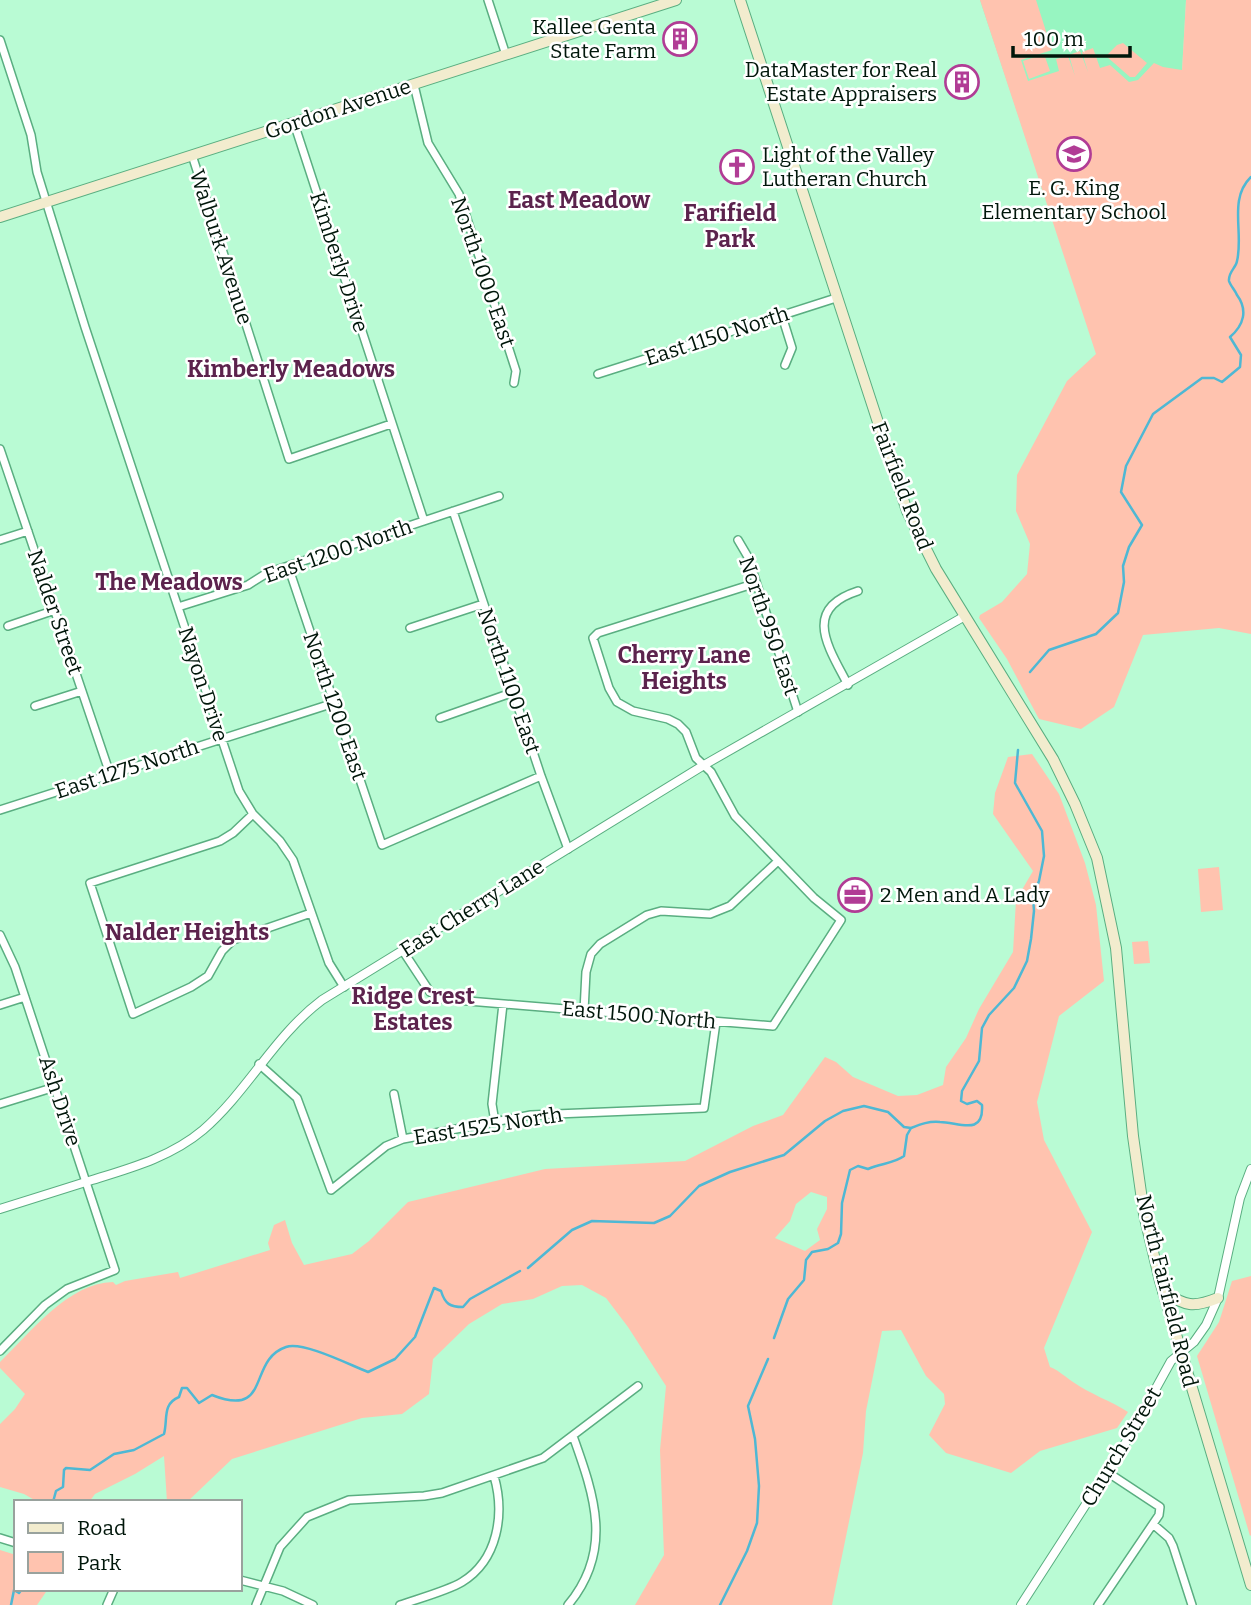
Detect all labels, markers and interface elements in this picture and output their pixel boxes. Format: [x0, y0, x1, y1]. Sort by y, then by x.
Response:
place label: Kallee Genta State Farm [532, 14, 657, 64]
scale bar [1013, 14, 1130, 58]
building icon: Kallee Genta State Farm [661, 20, 699, 58]
text: 100 m [1024, 26, 1084, 52]
place label: DataMaster for Real Estate Appraisers [745, 57, 937, 107]
building icon: DataMaster for Real Estate Appraisers [943, 63, 981, 101]
street label: Gordon Avenue [262, 73, 414, 145]
school or university icon: E. G. King Elementary School [1055, 135, 1093, 173]
place label: Light of the Valley Lutheran Church [762, 142, 935, 192]
church icon: Light of the Valley Lutheran Church [718, 148, 756, 186]
street label: Walburk Avenue [184, 166, 258, 328]
place label: E. G. King Elementary School [981, 175, 1167, 225]
district label: East Meadow [508, 186, 651, 214]
street label: Kimberly Drive [304, 188, 374, 336]
street label: North 1000 East [445, 193, 521, 351]
district label: Farifield Park [684, 199, 776, 253]
street label: East 1150 North [642, 300, 792, 372]
district label: Kimberly Meadows [187, 355, 395, 383]
street label: Fairfield Road [866, 418, 938, 554]
street label: East 1200 North [260, 513, 416, 589]
street label: Nalder Street [21, 546, 89, 678]
street label: North 950 East [733, 553, 805, 699]
district label: The Meadows [95, 568, 243, 596]
street label: North 1100 East [472, 605, 546, 758]
street label: Nayon Drive [172, 623, 234, 745]
street label: North 1200 East [297, 628, 373, 784]
district label: Cherry Lane Heights [617, 641, 751, 695]
street label: East 1275 North [52, 734, 202, 804]
street label: East Cherry Lane [395, 853, 549, 963]
office icon: 2 Men and A Lady [836, 876, 874, 914]
place label: 2 Men and A Lady [880, 882, 1050, 908]
district label: Nalder Heights [105, 918, 269, 946]
district label: Ridge Crest Estates [351, 982, 475, 1036]
street label: East 1500 North [561, 995, 717, 1035]
street label: Ash Drive [33, 1052, 87, 1150]
street label: East 1525 North [412, 1101, 564, 1151]
street label: North Fairfield Road [1130, 1192, 1204, 1390]
street label: Church Street [1075, 1382, 1167, 1511]
legend [14, 1500, 242, 1591]
text: Road [77, 1515, 126, 1541]
text: Park [77, 1550, 121, 1576]

